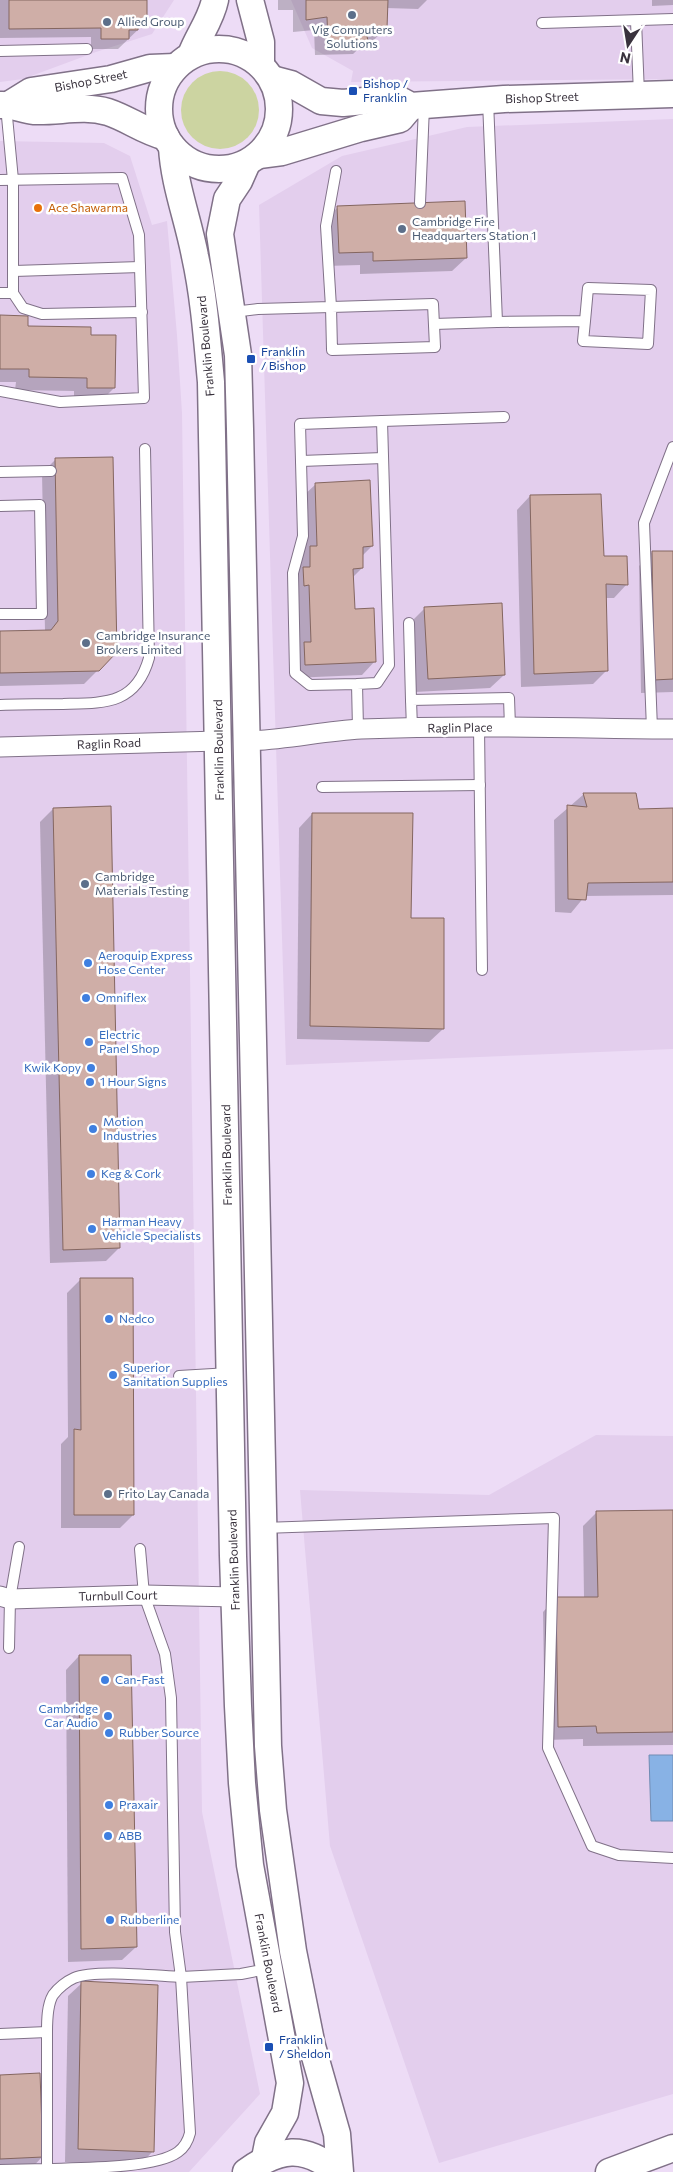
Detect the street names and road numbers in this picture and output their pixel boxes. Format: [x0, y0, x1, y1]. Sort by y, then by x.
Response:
street label: Bishop Street [53, 66, 128, 94]
street label: Bishop Street [505, 89, 579, 105]
street label: Franklin Boulevard [194, 295, 216, 397]
street label: Franklin Boulevard [210, 699, 226, 801]
street label: Raglin Place [427, 719, 493, 735]
street label: Raglin Road [77, 735, 141, 751]
street label: Franklin Boulevard [218, 1104, 234, 1206]
street label: Franklin Boulevard [224, 1509, 242, 1611]
street label: Turnbull Court [78, 1587, 158, 1603]
street label: Franklin Boulevard [252, 1912, 286, 2014]

